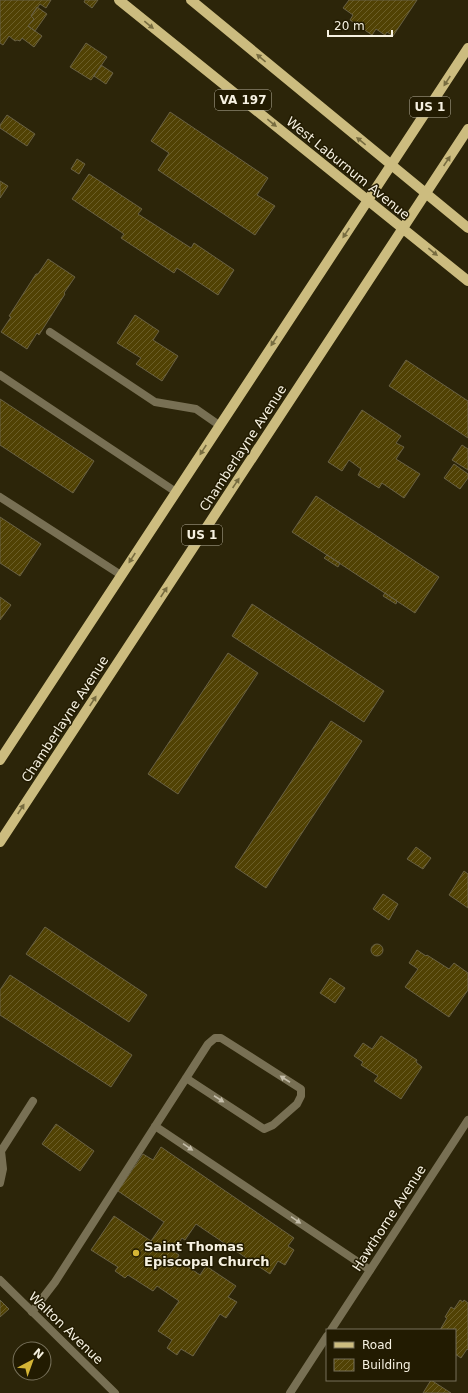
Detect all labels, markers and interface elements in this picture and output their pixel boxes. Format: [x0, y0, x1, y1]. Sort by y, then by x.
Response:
scale bar [328, 12, 392, 38]
text: 20 m [334, 19, 365, 33]
one-way arrow [143, 20, 154, 29]
one-way arrow [255, 53, 266, 62]
one-way arrow [443, 75, 450, 86]
road number: VA 197 [215, 90, 271, 110]
road number: US 1 [410, 97, 450, 117]
street label: West Laburnum Avenue [283, 114, 413, 222]
one-way arrow [267, 119, 277, 128]
one-way arrow [356, 136, 367, 145]
one-way arrow [443, 155, 450, 167]
one-way arrow [342, 228, 350, 238]
one-way arrow [427, 248, 438, 257]
one-way arrow [271, 335, 278, 347]
street label: Chamberlayne Avenue [197, 382, 289, 514]
one-way arrow [199, 445, 207, 455]
one-way arrow [232, 478, 239, 489]
road number: US 1 [182, 525, 222, 545]
one-way arrow [128, 553, 136, 564]
one-way arrow [160, 587, 168, 597]
street label: Chamberlayne Avenue [19, 653, 111, 785]
one-way arrow [89, 695, 96, 706]
one-way arrow [18, 803, 25, 815]
one-way arrow [280, 1075, 290, 1083]
one-way arrow [214, 1095, 224, 1103]
one-way arrow [182, 1144, 194, 1151]
street label: Hawthorne Avenue [349, 1162, 429, 1274]
one-way arrow [290, 1216, 301, 1224]
place label: Saint Thomas Episcopal Church [144, 1239, 270, 1269]
marker: Saint Thomas Episcopal Church [131, 1248, 141, 1258]
street label: Walton Avenue [26, 1289, 106, 1367]
legend [326, 1329, 456, 1381]
text: Road [362, 1338, 392, 1352]
north arrow [12, 1341, 52, 1381]
text: N [30, 1346, 46, 1362]
text: Building [362, 1358, 411, 1372]

